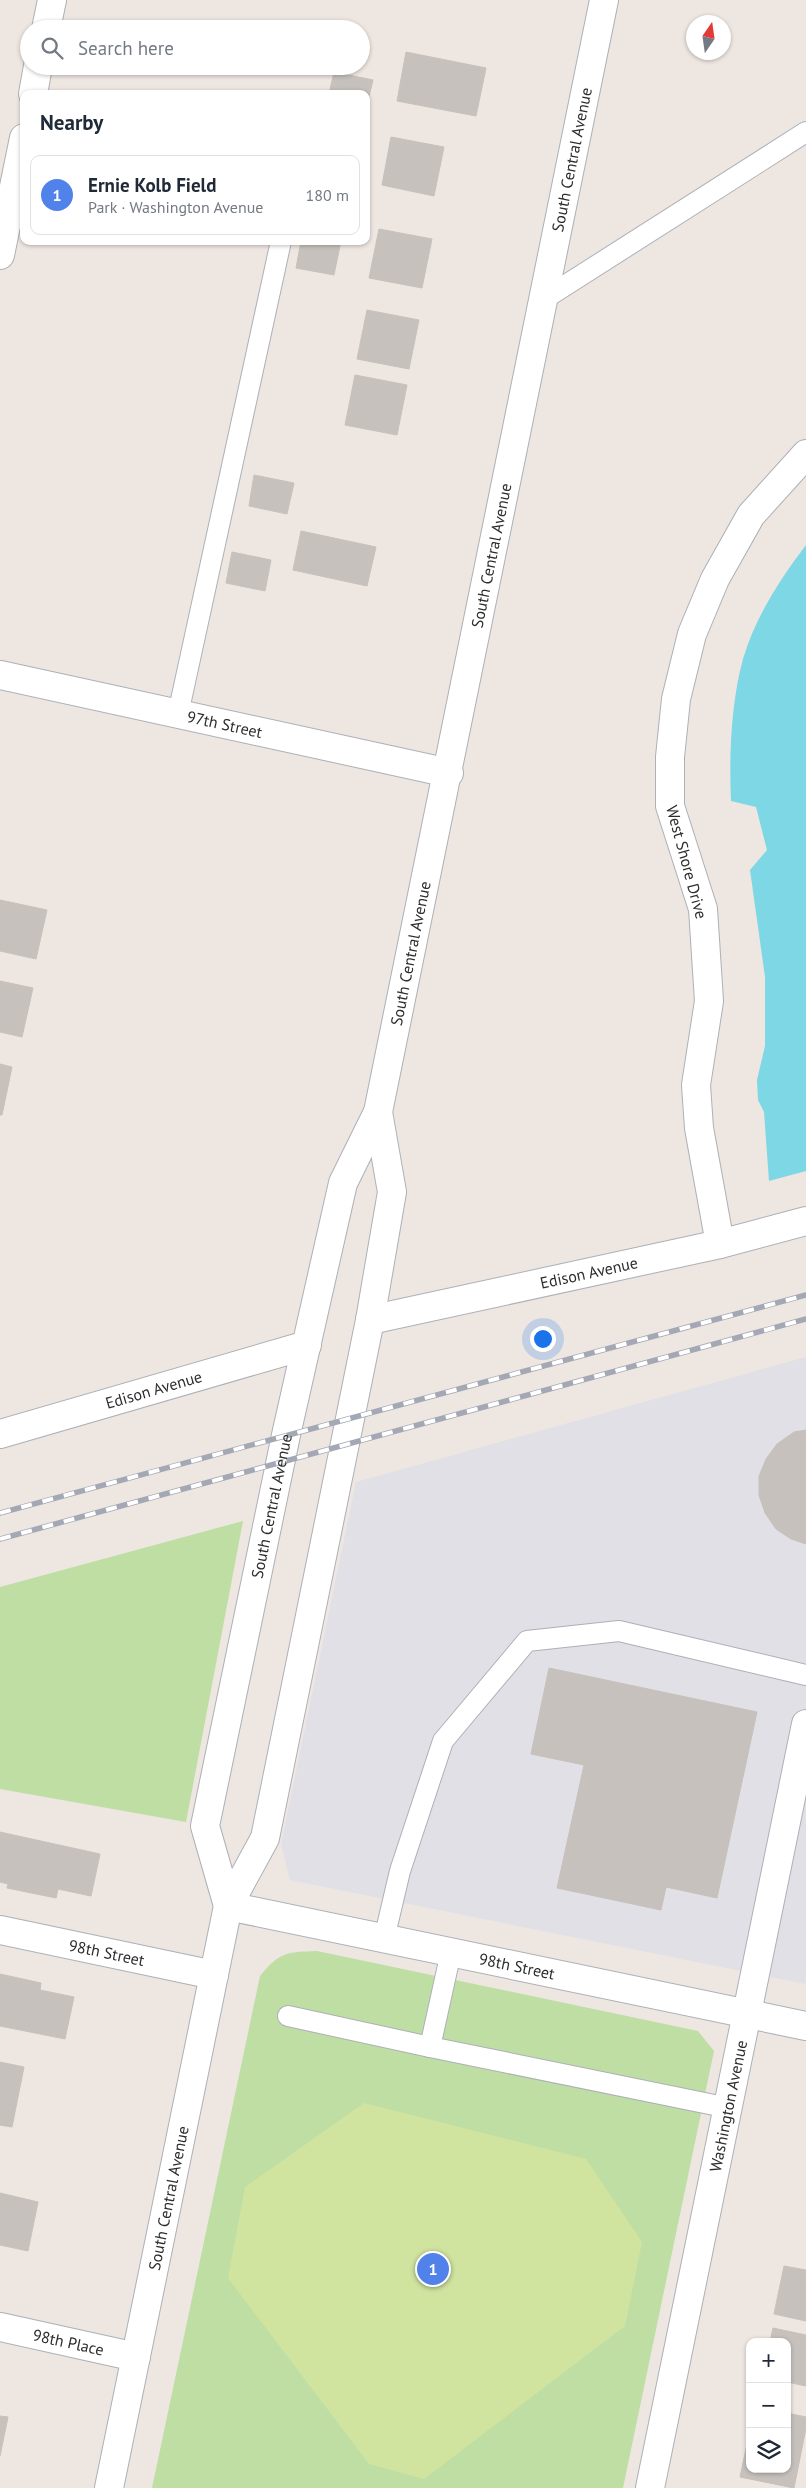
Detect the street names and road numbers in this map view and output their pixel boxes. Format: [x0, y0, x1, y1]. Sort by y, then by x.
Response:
street label: South Central Avenue [547, 86, 596, 234]
street label: South Central Avenue [467, 481, 516, 629]
street label: 97th Street [185, 706, 265, 742]
street label: West Shore Drive [662, 803, 712, 921]
street label: South Central Avenue [386, 879, 435, 1027]
street label: Edison Avenue [538, 1252, 640, 1293]
street label: Edison Avenue [103, 1366, 204, 1413]
street label: South Central Avenue [247, 1432, 296, 1580]
street label: 98th Street [67, 1935, 147, 1970]
street label: 98th Street [477, 1948, 557, 1984]
street label: Washington Avenue [705, 2038, 751, 2174]
street label: South Central Avenue [144, 2124, 193, 2272]
street label: 98th Place [31, 2325, 106, 2360]

